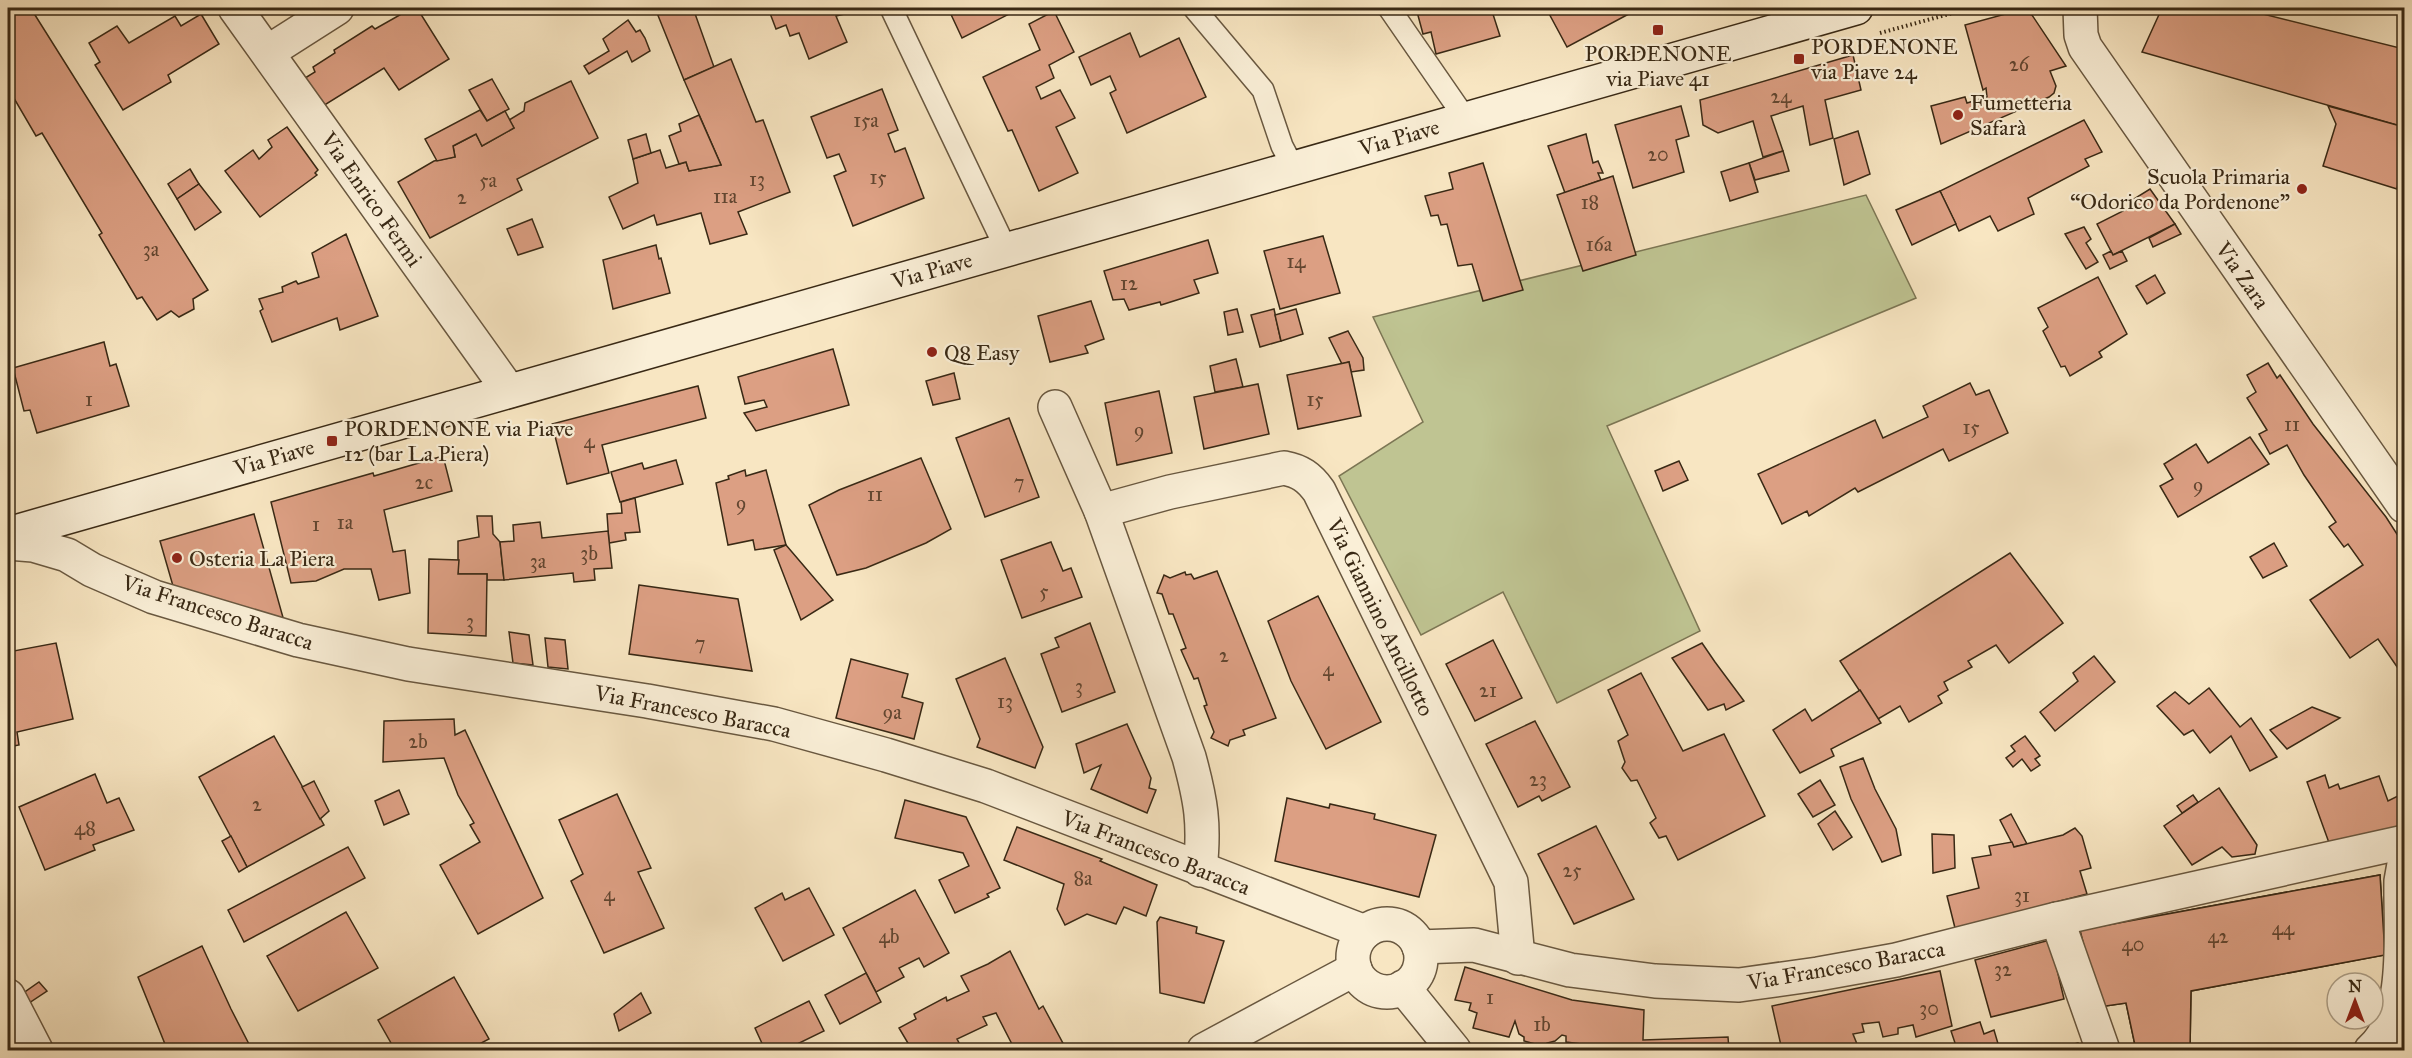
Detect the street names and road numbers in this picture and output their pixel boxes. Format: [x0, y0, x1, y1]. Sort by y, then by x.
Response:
street label: Via Piave [1355, 113, 1443, 162]
street label: Via Enrico Fermi [315, 126, 428, 272]
street label: Via Zara [2209, 236, 2276, 315]
street label: Via Piave [888, 246, 976, 295]
street label: Via Piave [230, 433, 318, 482]
street label: Via Giannino Ancillotto [1321, 513, 1440, 720]
street label: Via Francesco Baracca [118, 568, 318, 656]
street label: Via Francesco Baracca [591, 679, 794, 744]
street label: Via Francesco Baracca [1057, 804, 1255, 901]
street label: Via Francesco Baracca [1744, 935, 1947, 996]

